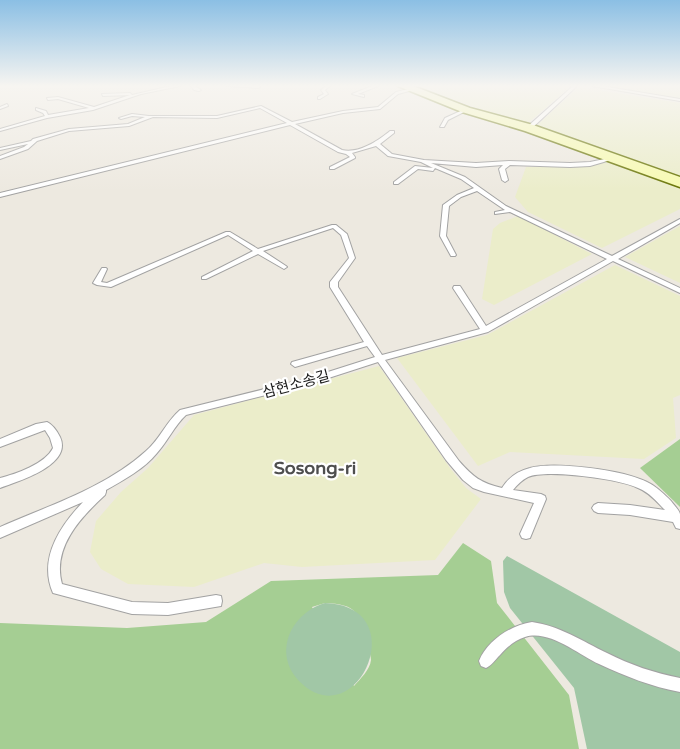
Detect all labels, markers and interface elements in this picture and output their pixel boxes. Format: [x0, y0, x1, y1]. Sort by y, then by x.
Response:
street label: 삼현소송길 [260, 366, 332, 402]
district label: Sosong-ri [274, 457, 356, 479]

